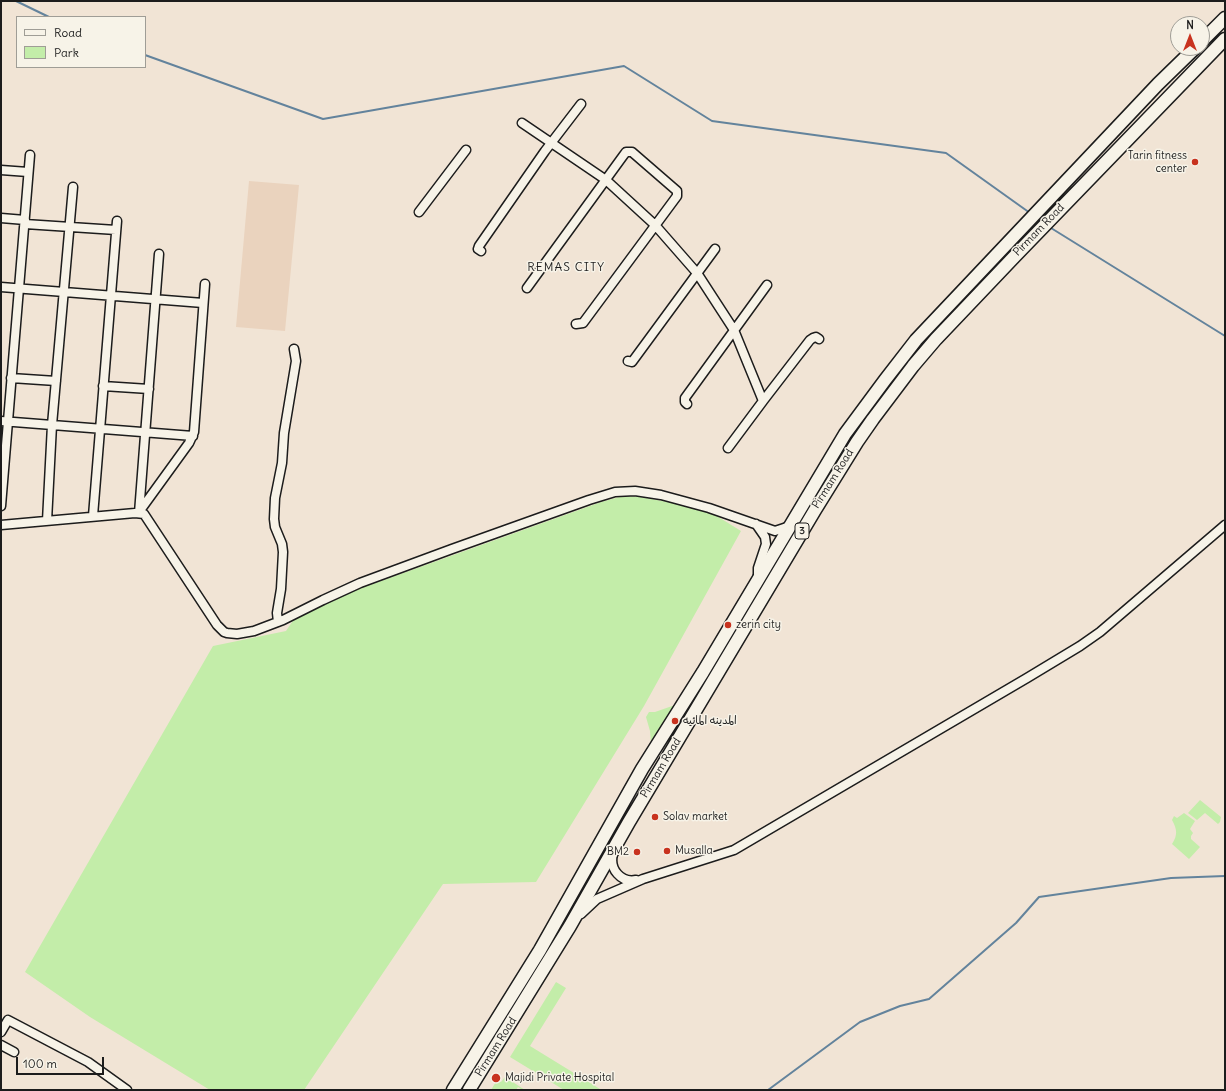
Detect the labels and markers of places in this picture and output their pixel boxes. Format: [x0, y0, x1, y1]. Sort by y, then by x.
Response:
place label: Tarin fitness center [1128, 149, 1187, 175]
marker: Tarin fitness center [1190, 157, 1200, 167]
place label: zerin city [736, 618, 781, 632]
marker: zerin city [723, 620, 733, 630]
place label: المدينه المائيه [683, 714, 737, 728]
marker: المدينه المائيه [670, 716, 680, 726]
place label: Solav market [663, 810, 728, 824]
marker: Solav market [650, 812, 660, 822]
place label: Musalla [675, 844, 713, 858]
place label: BM2 [607, 845, 629, 859]
marker: Musalla [662, 846, 672, 856]
marker: BM2 [632, 847, 642, 857]
place label: Majidi Private Hospital [505, 1071, 614, 1085]
marker: Majidi Private Hospital [490, 1072, 502, 1084]

